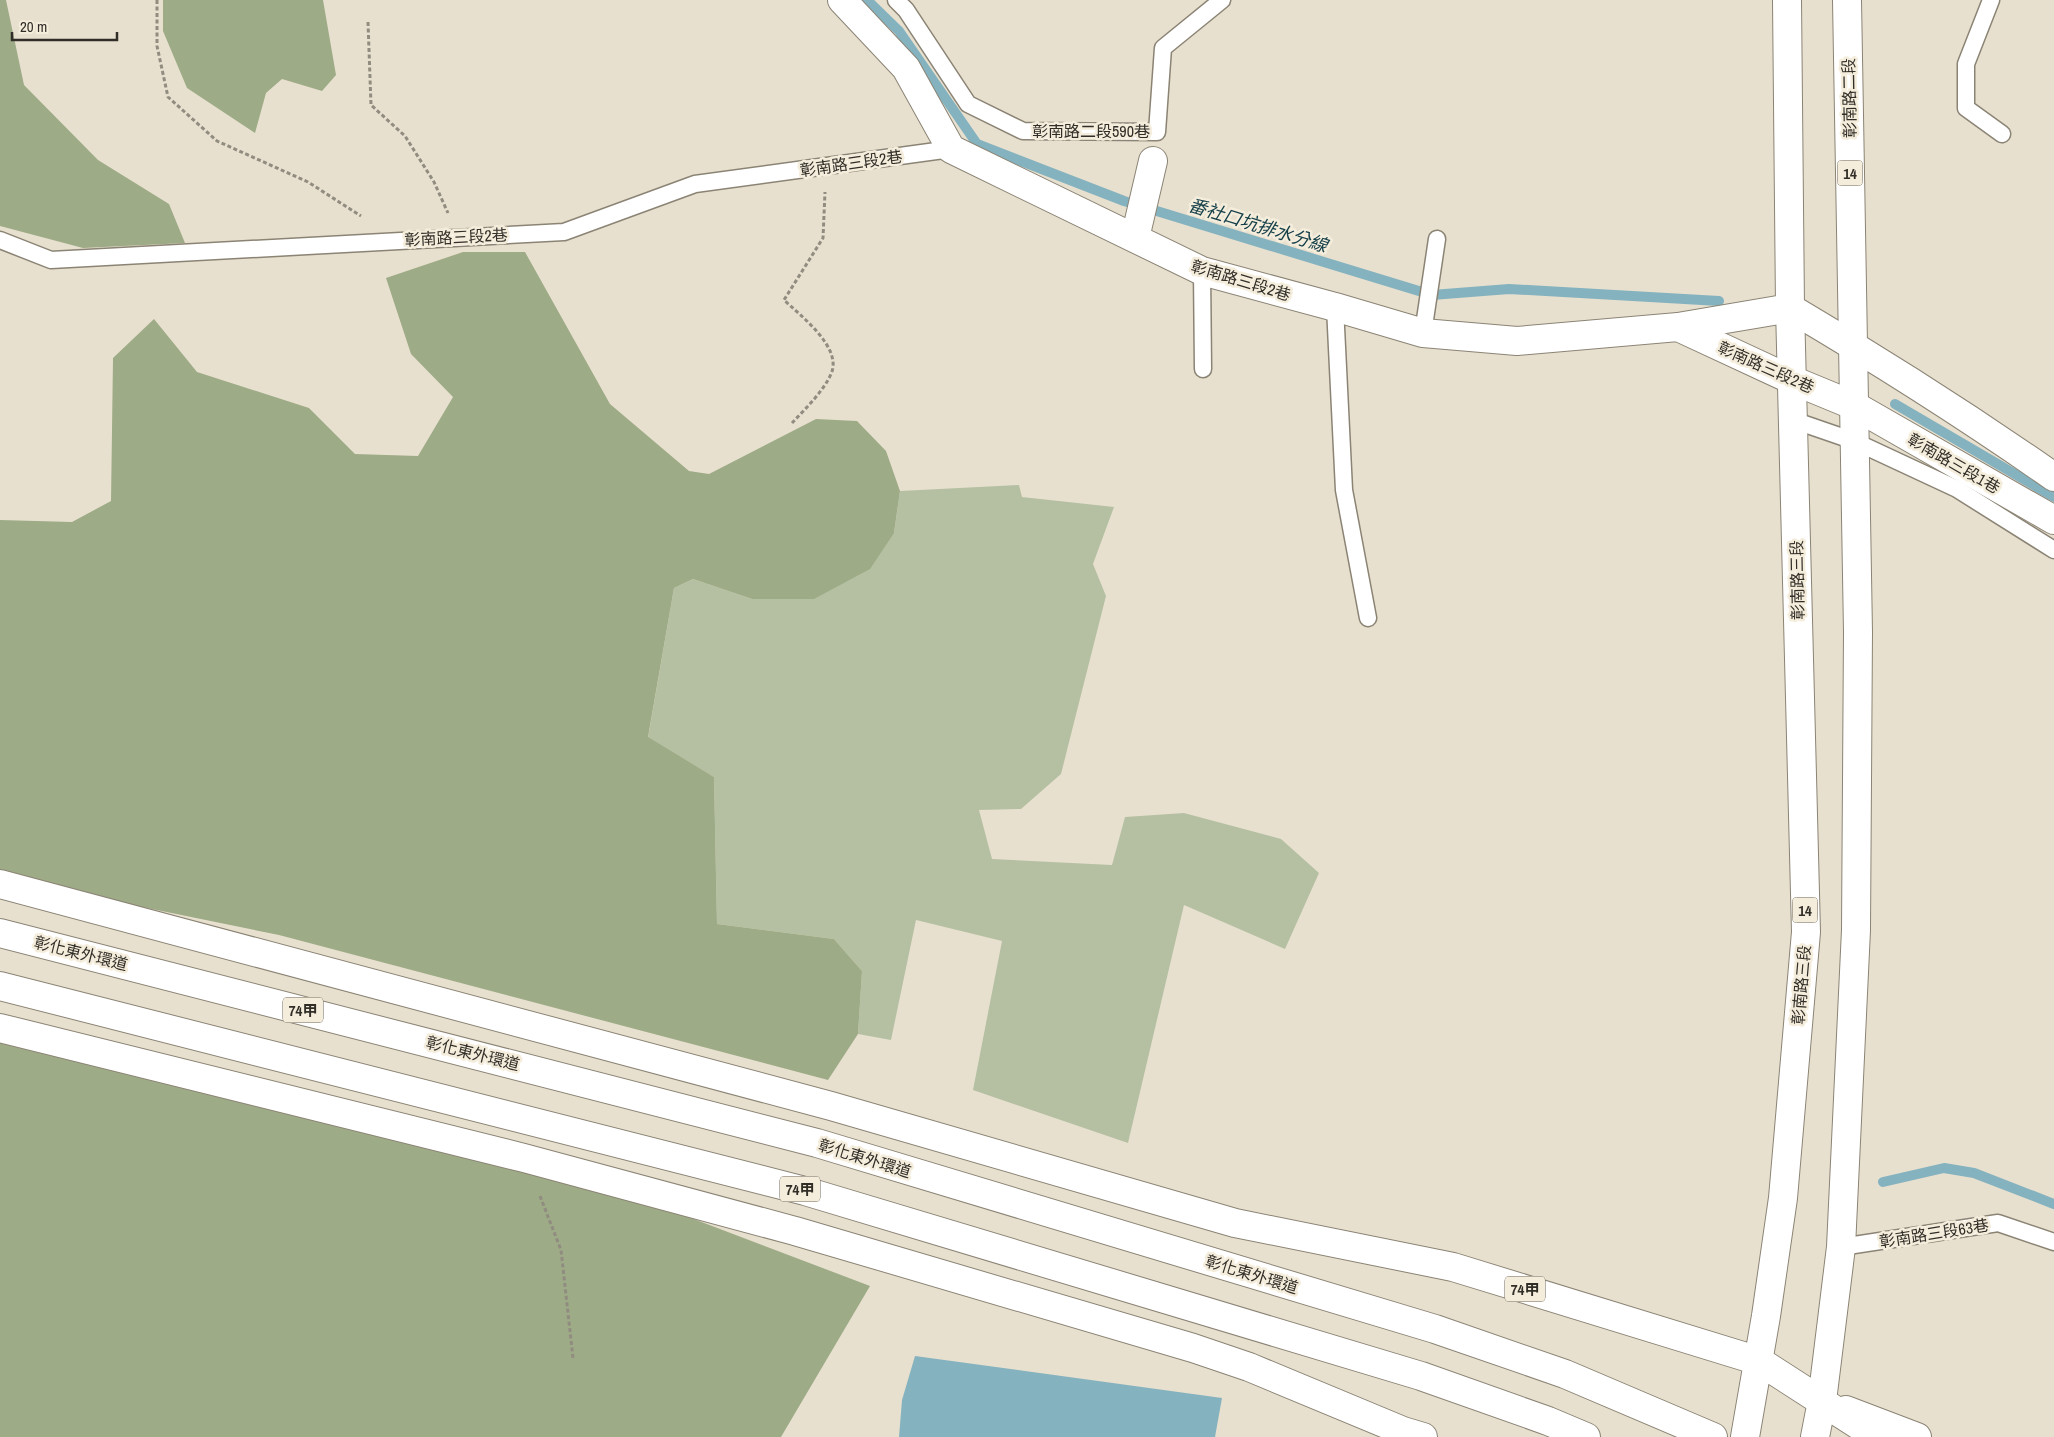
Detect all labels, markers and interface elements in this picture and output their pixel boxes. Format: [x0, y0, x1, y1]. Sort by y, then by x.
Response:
scale bar [12, 10, 118, 42]
text: 20 m [20, 16, 47, 37]
street label: 彰南路二段 [1837, 58, 1861, 138]
street label: 彰南路二段590巷 [1032, 120, 1150, 142]
street label: 彰南路三段2巷 [798, 145, 904, 181]
road number: 14 [1838, 160, 1862, 186]
water label: 番社口坑排水分線 [1185, 192, 1332, 259]
street label: 彰南路三段2巷 [404, 223, 508, 251]
street label: 彰南路三段2巷 [1188, 254, 1294, 306]
street label: 彰南路三段2巷 [1714, 336, 1818, 398]
street label: 彰南路三段1巷 [1904, 428, 2004, 498]
street label: 彰南路三段 [1785, 540, 1809, 620]
road number: 14 [1792, 898, 1818, 922]
street label: 彰化東外環道 [32, 931, 130, 975]
street label: 彰南路三段 [1787, 944, 1815, 1026]
road number: 74甲 [283, 998, 323, 1022]
street label: 彰化東外環道 [424, 1031, 522, 1075]
street label: 彰化東外環道 [816, 1133, 914, 1183]
road number: 74甲 [780, 1176, 820, 1202]
street label: 彰南路三段63巷 [1878, 1213, 1990, 1253]
street label: 彰化東外環道 [1203, 1249, 1301, 1299]
road number: 74甲 [1505, 1276, 1545, 1302]

